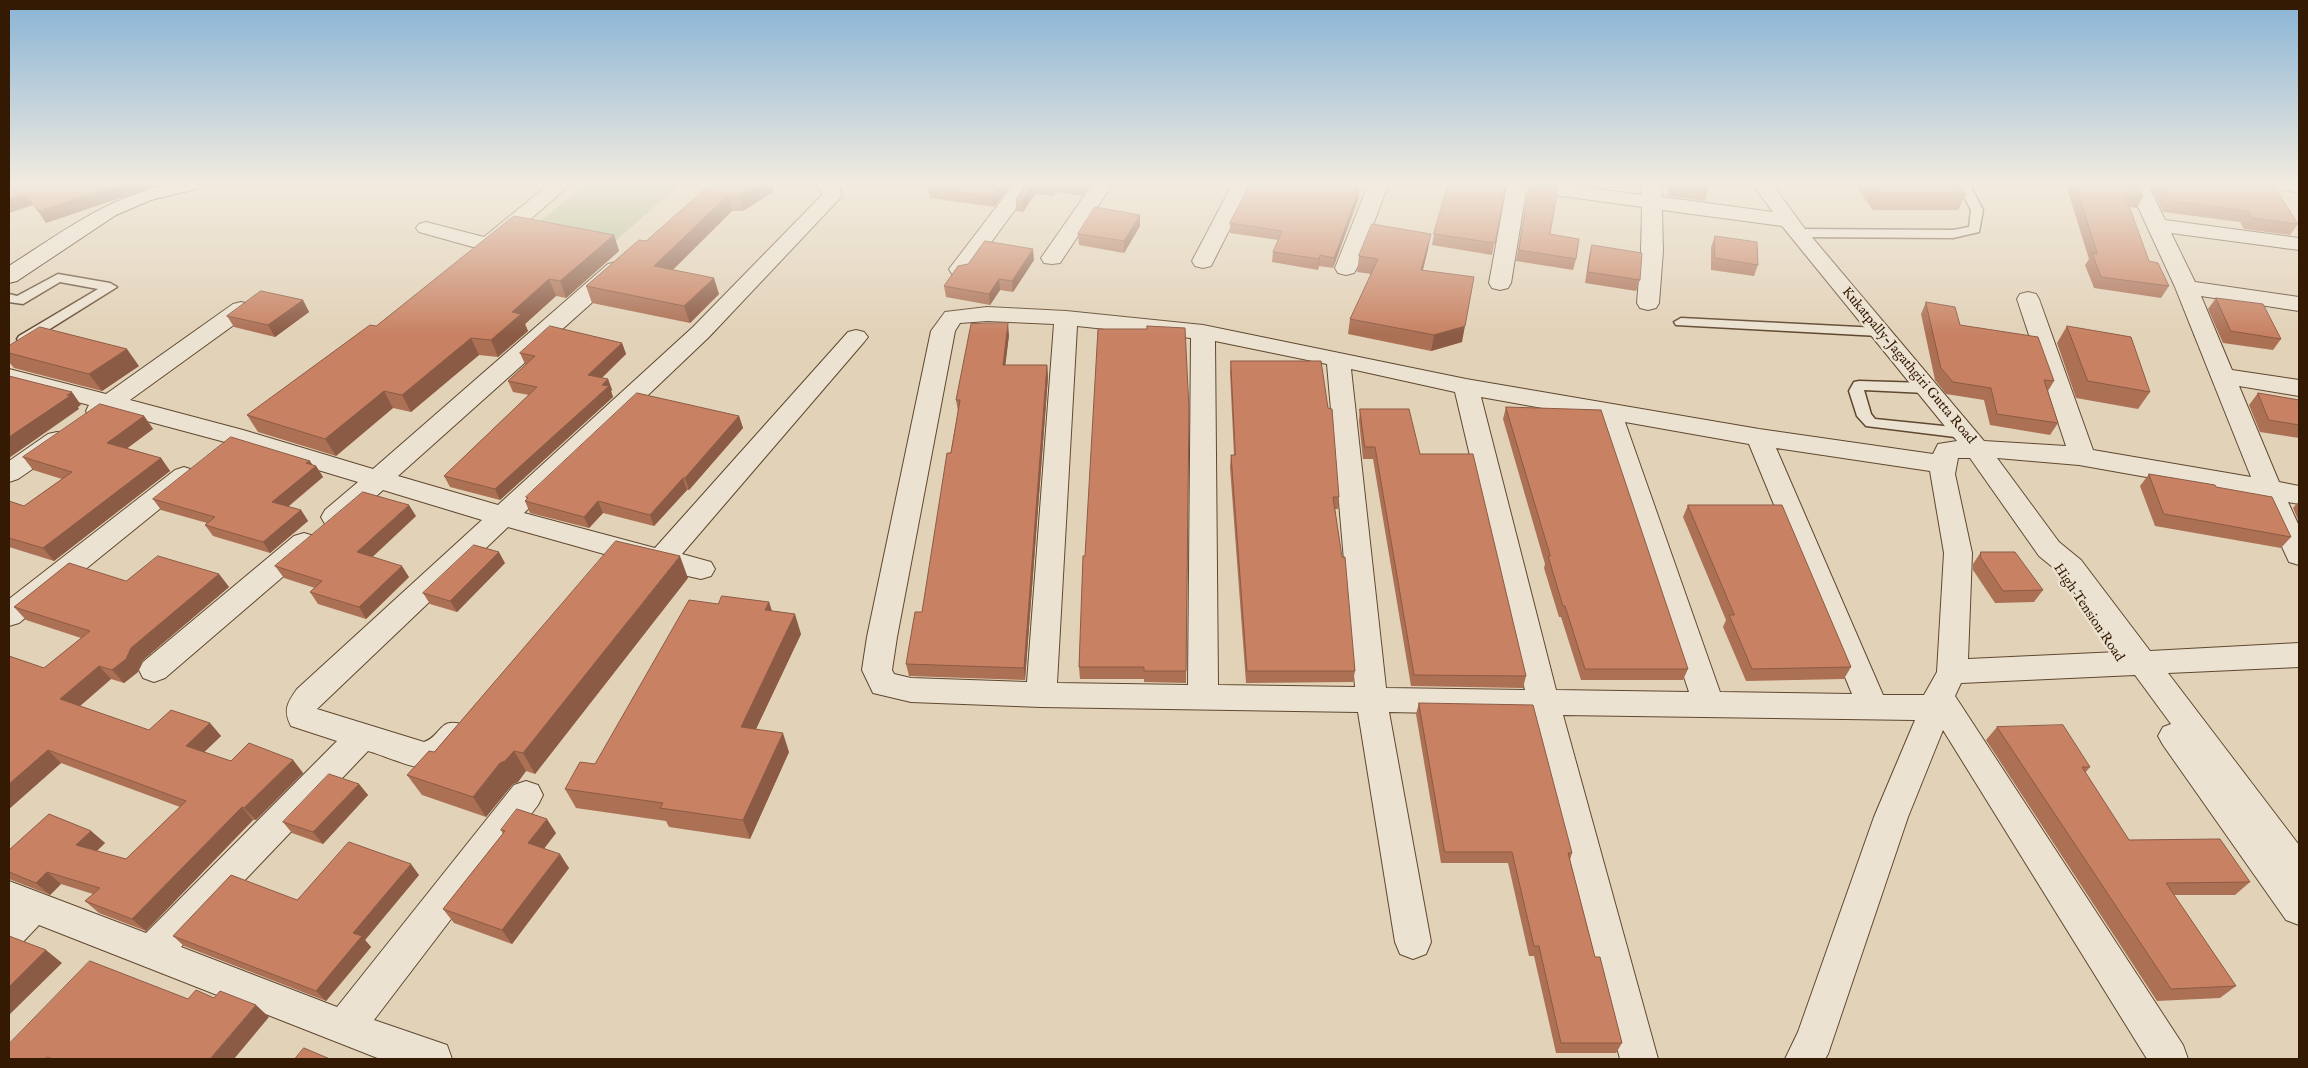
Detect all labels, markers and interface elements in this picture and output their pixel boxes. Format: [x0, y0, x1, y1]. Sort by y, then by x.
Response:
street label: Kukatpally-Jagathgiri Gutta Road [1837, 284, 1979, 448]
street label: High Tension Road [2049, 561, 2127, 665]

